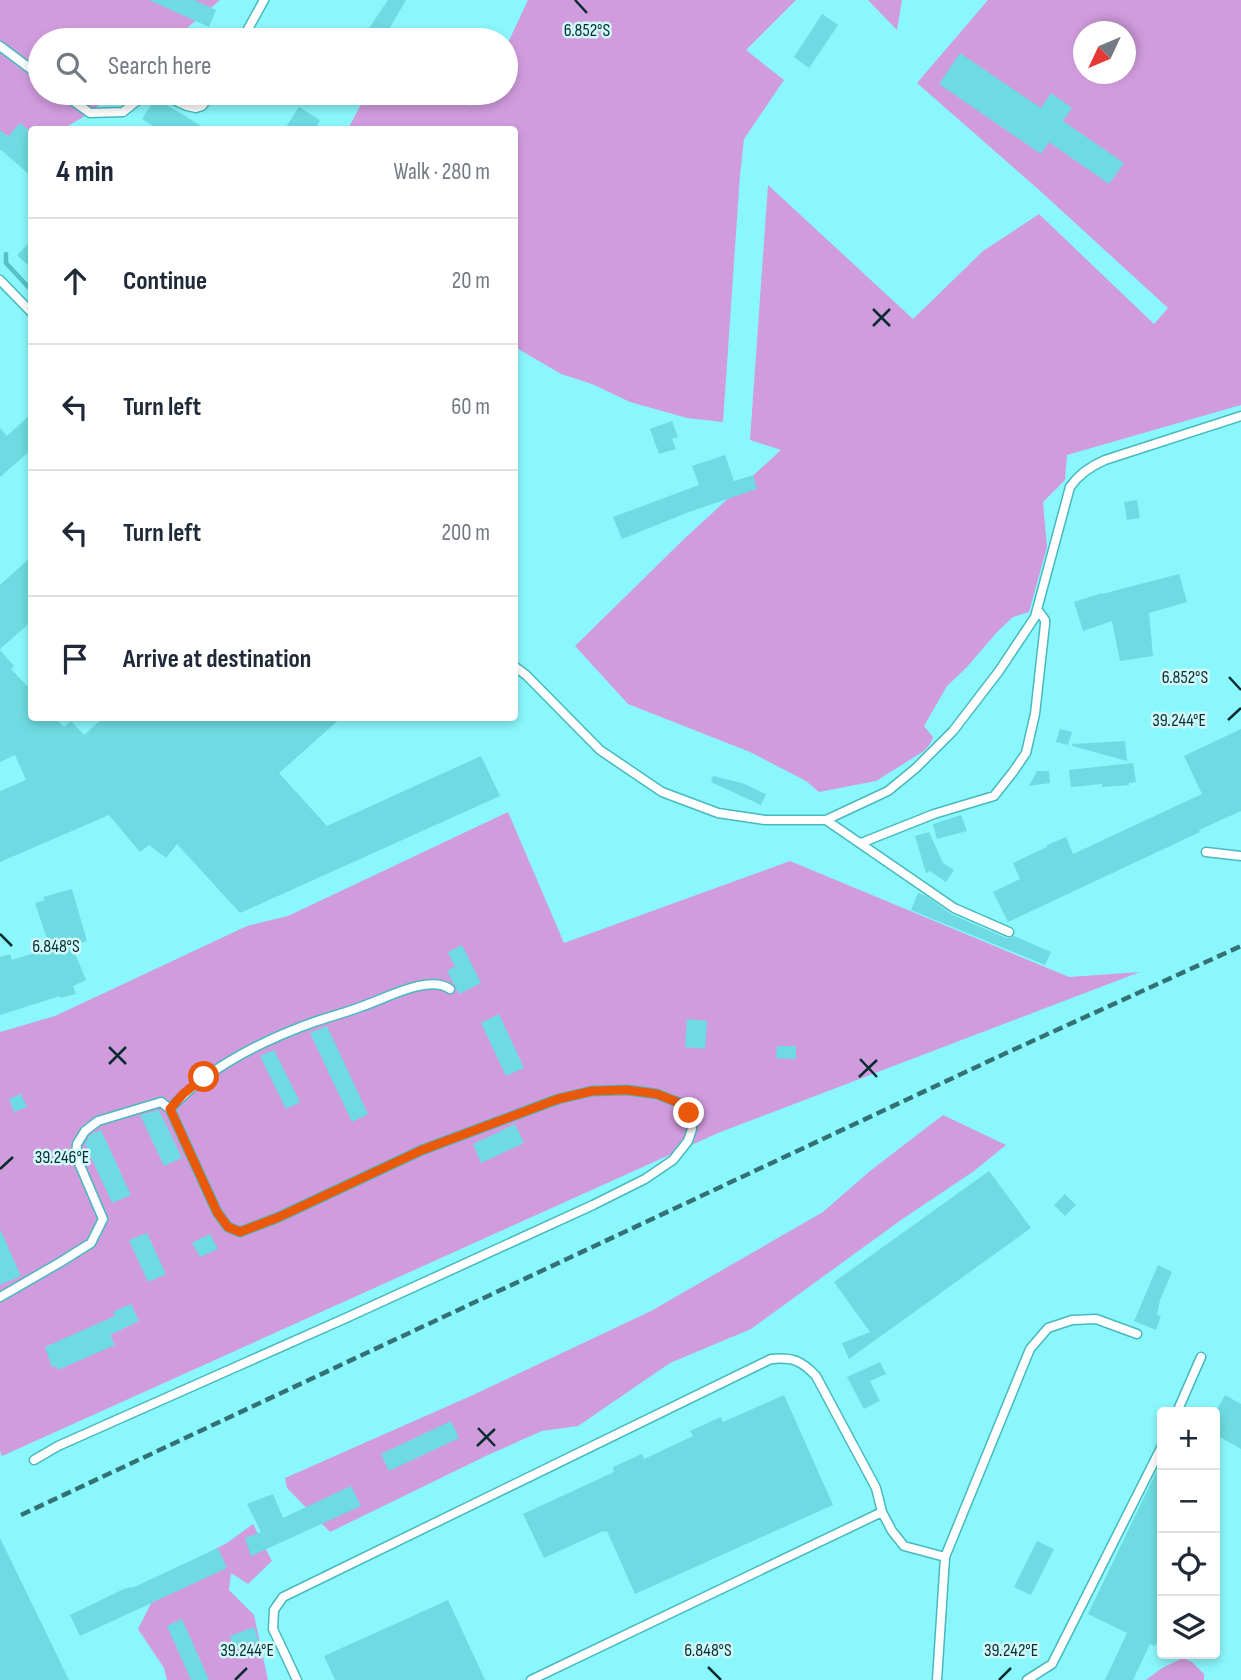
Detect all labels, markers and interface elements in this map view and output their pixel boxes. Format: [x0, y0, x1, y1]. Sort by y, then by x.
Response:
text: 6.852°S [564, 20, 610, 41]
north arrow [1073, 21, 1136, 84]
search box [28, 28, 518, 105]
icon: search [52, 48, 90, 86]
text: Search here [108, 51, 211, 82]
text: 4 min [56, 154, 114, 190]
text: Walk · 280 m [394, 158, 490, 186]
icon: ahead [56, 262, 94, 300]
text: Continue [123, 266, 207, 297]
text: 20 m [452, 267, 490, 295]
icon: left [56, 388, 94, 426]
text: Turn left [123, 392, 201, 423]
text: 60 m [451, 393, 490, 421]
icon: left [56, 514, 94, 552]
text: Turn left [123, 518, 201, 549]
text: 200 m [442, 519, 490, 547]
icon: arrive [56, 640, 94, 678]
text: Arrive at destination [123, 644, 311, 675]
text: 6.852°S [1162, 667, 1208, 688]
text: 39.244°E [1152, 710, 1206, 731]
text: 6.848°S [32, 936, 80, 957]
route start [188, 1061, 219, 1092]
route end [673, 1097, 704, 1128]
text: 39.246°E [35, 1147, 89, 1168]
map controls [1157, 1407, 1220, 1659]
button: + [1157, 1407, 1220, 1470]
button: − [1157, 1470, 1220, 1533]
button: locate [1157, 1533, 1220, 1596]
button: layers [1157, 1596, 1220, 1659]
text: 39.244°E [220, 1640, 274, 1661]
text: 6.848°S [684, 1640, 732, 1661]
text: 39.242°E [984, 1640, 1038, 1661]

